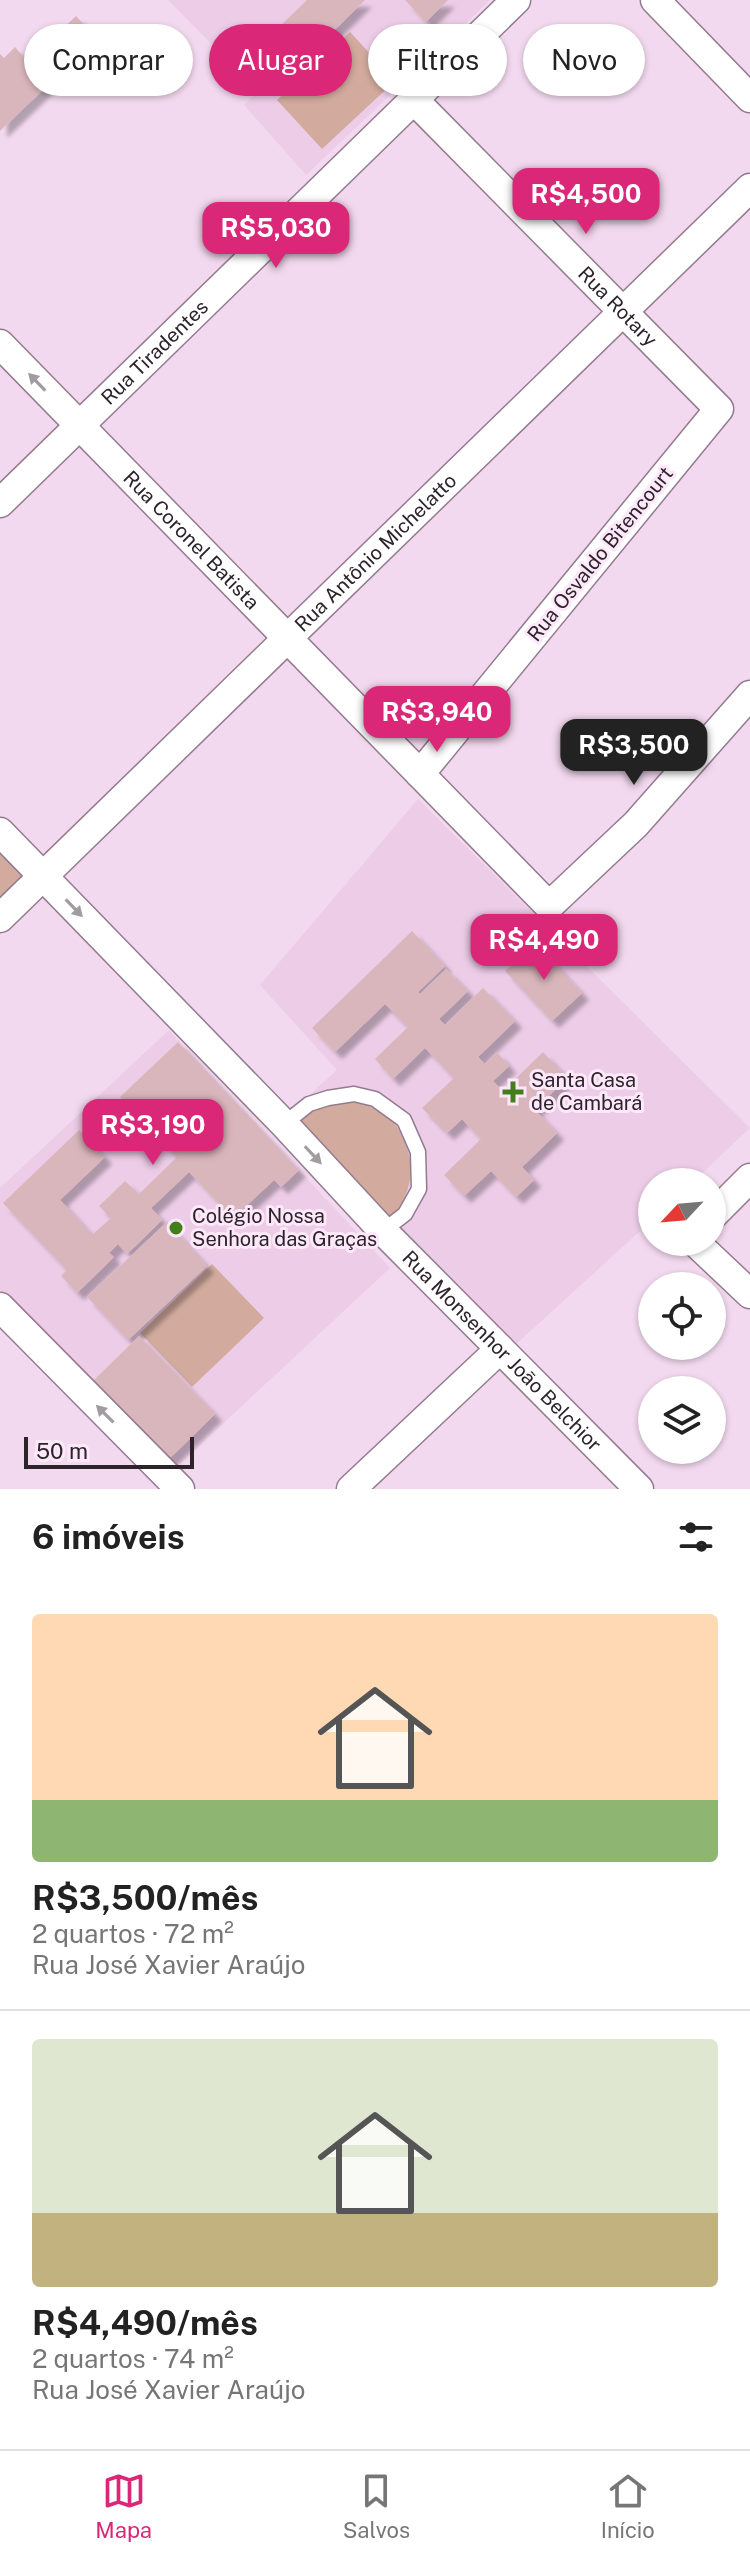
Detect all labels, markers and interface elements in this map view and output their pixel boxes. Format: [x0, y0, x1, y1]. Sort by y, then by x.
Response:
chip: Comprar [24, 24, 193, 96]
chip: Alugar [209, 24, 352, 96]
chip: Filtros [368, 24, 507, 96]
chip: Novo [523, 24, 645, 96]
pin: R$4,500 [512, 168, 660, 236]
text: R$4,500 [530, 178, 642, 209]
pin: R$5,030 [202, 202, 350, 270]
text: R$5,030 [220, 212, 332, 243]
street label: Rua Rotary [573, 261, 662, 352]
street label: Rua Tiradentes [96, 295, 213, 410]
one-way arrow [29, 373, 47, 392]
street label: Rua Osvaldo Bitencourt [522, 462, 678, 646]
street label: Rua Coronel Batista [118, 466, 264, 614]
street label: Rua Antônio Michelatto [290, 469, 461, 637]
pin: R$3,940 [363, 686, 511, 754]
text: R$3,940 [381, 696, 493, 727]
pin: R$3,500 [560, 719, 708, 787]
text: R$3,500 [578, 729, 690, 760]
one-way arrow [64, 898, 83, 917]
pin: R$4,490 [470, 914, 618, 982]
text: R$4,490 [489, 924, 599, 955]
place label: Santa Casa de Cambará [531, 1068, 642, 1115]
marker: Santa Casa de Cambará [502, 1081, 524, 1103]
pin: R$3,190 [79, 1099, 227, 1167]
text: R$3,190 [100, 1109, 206, 1140]
one-way arrow [304, 1146, 322, 1165]
north arrow [638, 1168, 726, 1256]
map controls [638, 1168, 726, 1464]
place label: Colégio Nossa Senhora das Graças [192, 1204, 377, 1251]
marker: Colégio Nossa Senhora das Graças [167, 1219, 185, 1237]
street label: Rua Monsenhor João Belchior [397, 1246, 607, 1456]
button: locate [638, 1272, 726, 1360]
button: layers [638, 1376, 726, 1464]
one-way arrow [96, 1405, 115, 1424]
scale bar [24, 1433, 194, 1469]
text: 50 m [36, 1438, 88, 1464]
icon: filters [674, 1515, 718, 1559]
text: 6 imóveis [32, 1517, 185, 1557]
icon: home [303, 1666, 447, 1810]
text: R$3,500/mês [32, 1878, 258, 1918]
text: 2 quartos · 72 m² [32, 1918, 234, 1949]
text: Rua José Xavier Araújo [32, 1949, 306, 1980]
icon: home [303, 2091, 447, 2235]
text: R$4,490/mês [32, 2303, 258, 2343]
text: 2 quartos · 74 m² [32, 2343, 234, 2374]
text: Rua José Xavier Araújo [32, 2374, 306, 2405]
tab: Mapa [95, 2469, 152, 2543]
tab: Salvos [343, 2469, 410, 2543]
tab: Início [601, 2469, 655, 2543]

